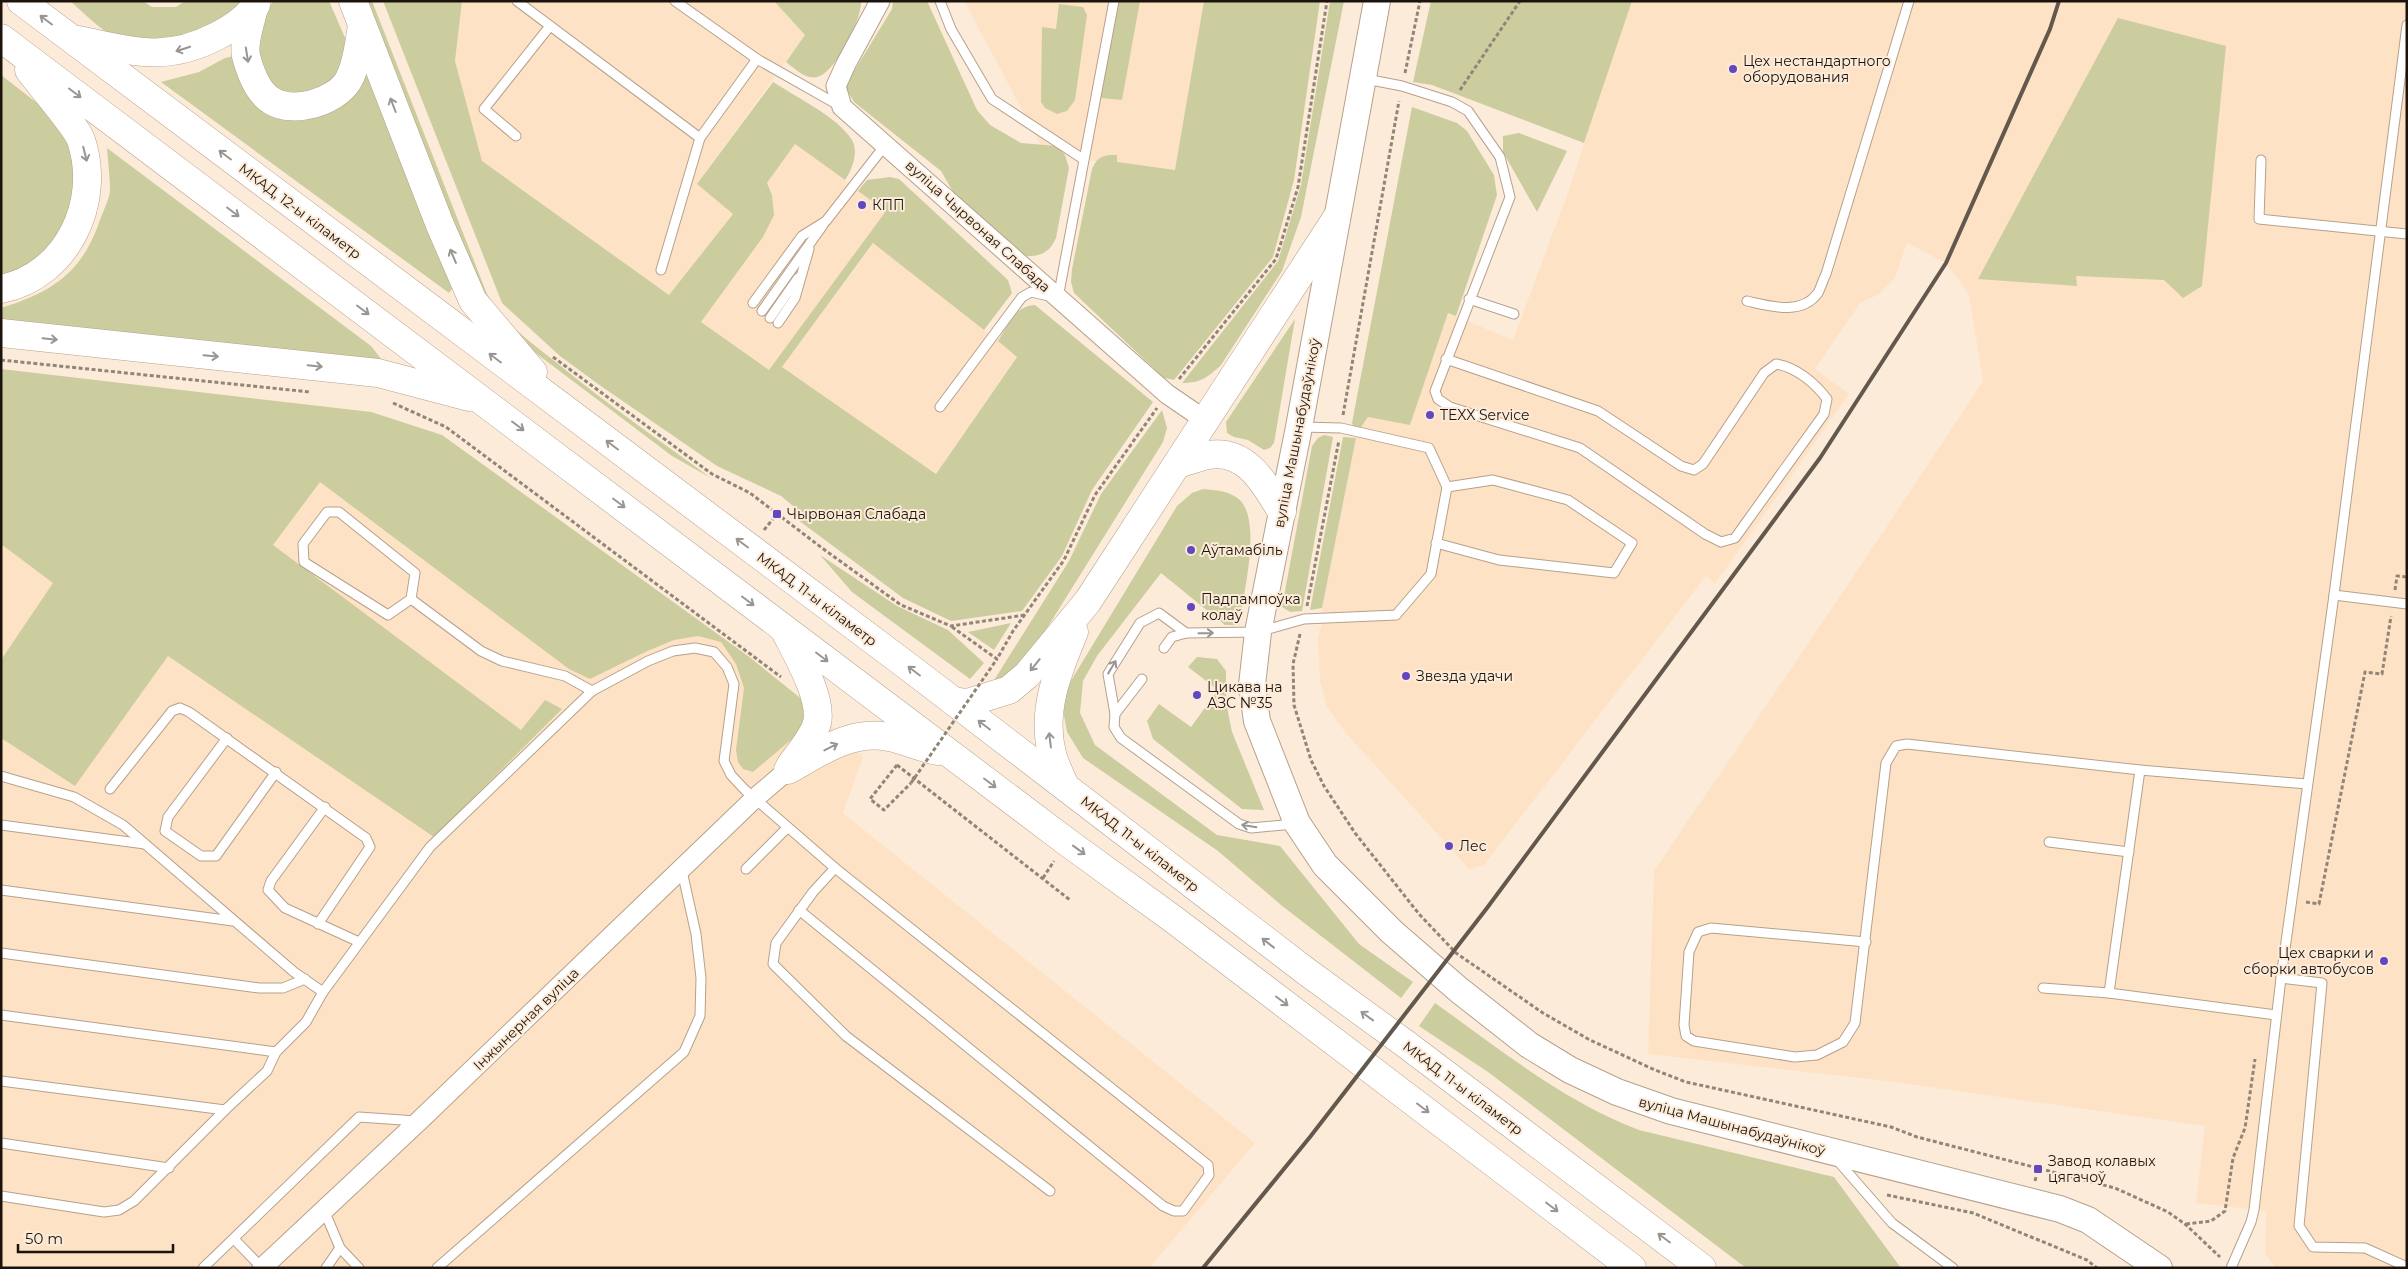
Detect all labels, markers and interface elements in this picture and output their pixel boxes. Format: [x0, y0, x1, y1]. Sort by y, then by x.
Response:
one-way arrow [39, 15, 53, 25]
one-way arrow [176, 45, 192, 55]
one-way arrow [243, 47, 253, 63]
place label: Цех нестандартного оборудования [1743, 52, 1891, 86]
marker: Цех нестандартного оборудования [1727, 63, 1739, 75]
one-way arrow [68, 88, 81, 99]
one-way arrow [388, 98, 397, 113]
one-way arrow [81, 146, 90, 162]
one-way arrow [219, 149, 232, 160]
street label: вуліца Чырвоная Слабада [902, 156, 1054, 296]
street label: МКАД, 12-ы кіламетр [235, 159, 365, 263]
place label: КПП [872, 196, 905, 214]
marker: КПП [856, 199, 868, 211]
one-way arrow [226, 207, 240, 217]
one-way arrow [448, 249, 458, 264]
one-way arrow [356, 305, 370, 315]
one-way arrow [41, 334, 57, 344]
street label: вуліца Машынабудаўнікоў [1270, 337, 1324, 529]
one-way arrow [203, 351, 219, 360]
one-way arrow [489, 352, 502, 363]
one-way arrow [306, 361, 322, 371]
place label: TEXX Service [1440, 406, 1529, 424]
marker: TEXX Service [1424, 409, 1436, 421]
one-way arrow [511, 421, 524, 432]
one-way arrow [606, 440, 619, 451]
one-way arrow [612, 498, 626, 508]
place label: Чырвоная Слабада [787, 505, 926, 523]
marker: Чырвоная Слабада [771, 508, 783, 520]
one-way arrow [736, 537, 749, 548]
place label: Аўтамабіль [1201, 541, 1283, 559]
marker: Аўтамабіль [1185, 544, 1197, 556]
street label: МКАД, 11-ы кіламетр [753, 548, 881, 650]
place label: Падпампоўка колаў [1201, 590, 1301, 624]
one-way arrow [741, 596, 755, 606]
marker: Падпампоўка колаў [1185, 601, 1197, 613]
one-way arrow [1198, 628, 1214, 638]
one-way arrow [815, 651, 828, 662]
one-way arrow [1029, 659, 1040, 672]
one-way arrow [1108, 660, 1118, 674]
one-way arrow [908, 666, 921, 677]
place label: Звезда удачи [1416, 667, 1513, 685]
marker: Звезда удачи [1400, 670, 1412, 682]
place label: Цикава на АЗС №35 [1207, 678, 1282, 712]
marker: Цикава на АЗС №35 [1191, 689, 1203, 701]
one-way arrow [978, 719, 991, 730]
one-way arrow [1045, 732, 1055, 748]
one-way arrow [823, 742, 838, 751]
one-way arrow [983, 778, 997, 788]
street label: МКАД, 11-ы кіламетр [1077, 792, 1203, 896]
one-way arrow [1241, 820, 1257, 830]
place label: Лес [1459, 837, 1487, 855]
marker: Лес [1443, 840, 1455, 852]
one-way arrow [1072, 845, 1086, 855]
one-way arrow [1262, 937, 1275, 948]
place label: Цех сварки и сборки автобусов [2243, 944, 2374, 978]
marker: Цех сварки и сборки автобусов [2378, 955, 2390, 967]
street label: Інжынерная вуліца [469, 964, 583, 1074]
one-way arrow [1275, 996, 1289, 1006]
one-way arrow [1361, 1011, 1375, 1022]
street label: МКАД, 11-ы кіламетр [1399, 1037, 1527, 1139]
street label: вуліца Машынабудаўнікоў [1637, 1092, 1828, 1160]
one-way arrow [1416, 1103, 1429, 1114]
place label: Завод колавых цягачоў [2048, 1152, 2156, 1186]
marker: Завод колавых цягачоў [2032, 1163, 2044, 1175]
one-way arrow [1545, 1202, 1559, 1212]
scale bar [18, 1222, 172, 1254]
text: 50 m [25, 1229, 63, 1248]
one-way arrow [1658, 1233, 1671, 1244]

